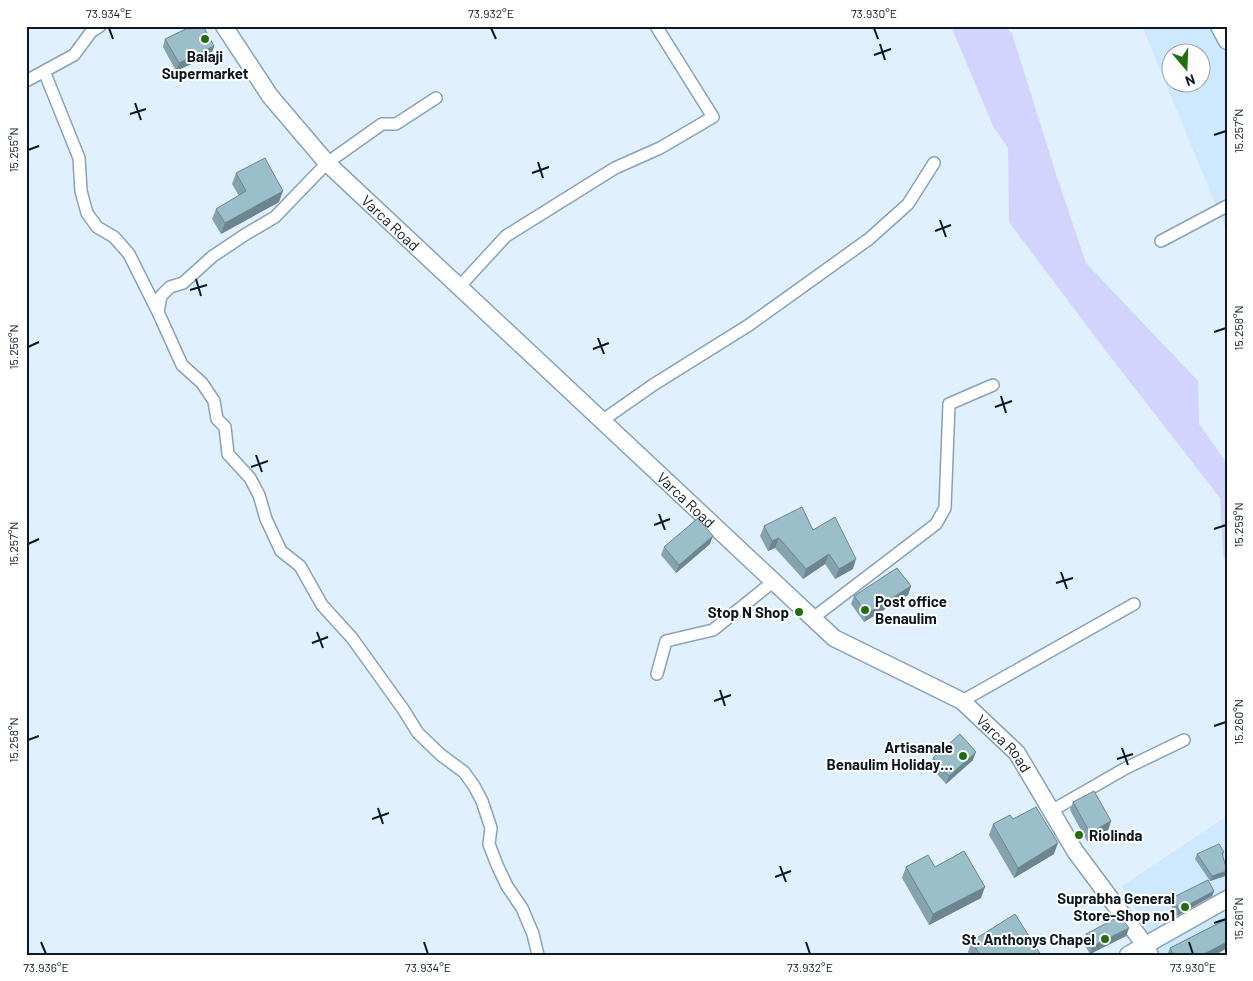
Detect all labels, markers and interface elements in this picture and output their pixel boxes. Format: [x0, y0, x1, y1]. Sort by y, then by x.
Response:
text: 73.934°E [86, 6, 132, 20]
text: 73.932°E [468, 6, 514, 20]
text: 73.930°E [851, 6, 897, 20]
marker: Balaji Supermarket [199, 33, 211, 45]
north arrow [1160, 42, 1210, 92]
place label: Balaji Supermarket [162, 47, 249, 82]
text: N [1183, 71, 1198, 90]
text: 15.257°N [1231, 109, 1245, 153]
text: 15.255°N [6, 127, 20, 173]
street label: Varca Road [358, 191, 423, 254]
text: 15.258°N [1231, 305, 1245, 351]
text: 15.256°N [6, 324, 20, 370]
street label: Varca Road [653, 468, 719, 531]
text: 15.259°N [1231, 502, 1245, 548]
text: 15.257°N [6, 522, 20, 566]
place label: Post office Benaulim [875, 592, 947, 627]
place label: Stop N Shop [708, 603, 789, 621]
marker: Post office Benaulim [859, 604, 871, 616]
marker: Stop N Shop [793, 606, 805, 618]
text: 15.260°N [1231, 699, 1245, 745]
street label: Varca Road [973, 711, 1035, 775]
text: 15.258°N [6, 717, 20, 763]
place label: Artisanale Benaulim Holiday… [826, 738, 953, 773]
marker: Artisanale Benaulim Holiday… [957, 750, 969, 762]
place label: Riolinda [1089, 826, 1143, 844]
marker: Riolinda [1073, 829, 1085, 841]
place label: Suprabha General Store-Shop no1 [1057, 889, 1175, 924]
text: 15.261°N [1231, 898, 1245, 940]
marker: Suprabha General Store-Shop no1 [1179, 901, 1191, 913]
place label: St. Anthonys Chapel [962, 930, 1095, 948]
marker: St. Anthonys Chapel [1099, 933, 1111, 945]
text: 73.936°E [23, 960, 69, 974]
text: 73.934°E [405, 960, 451, 974]
text: 73.932°E [787, 960, 833, 974]
text: 73.930°E [1170, 960, 1216, 974]

